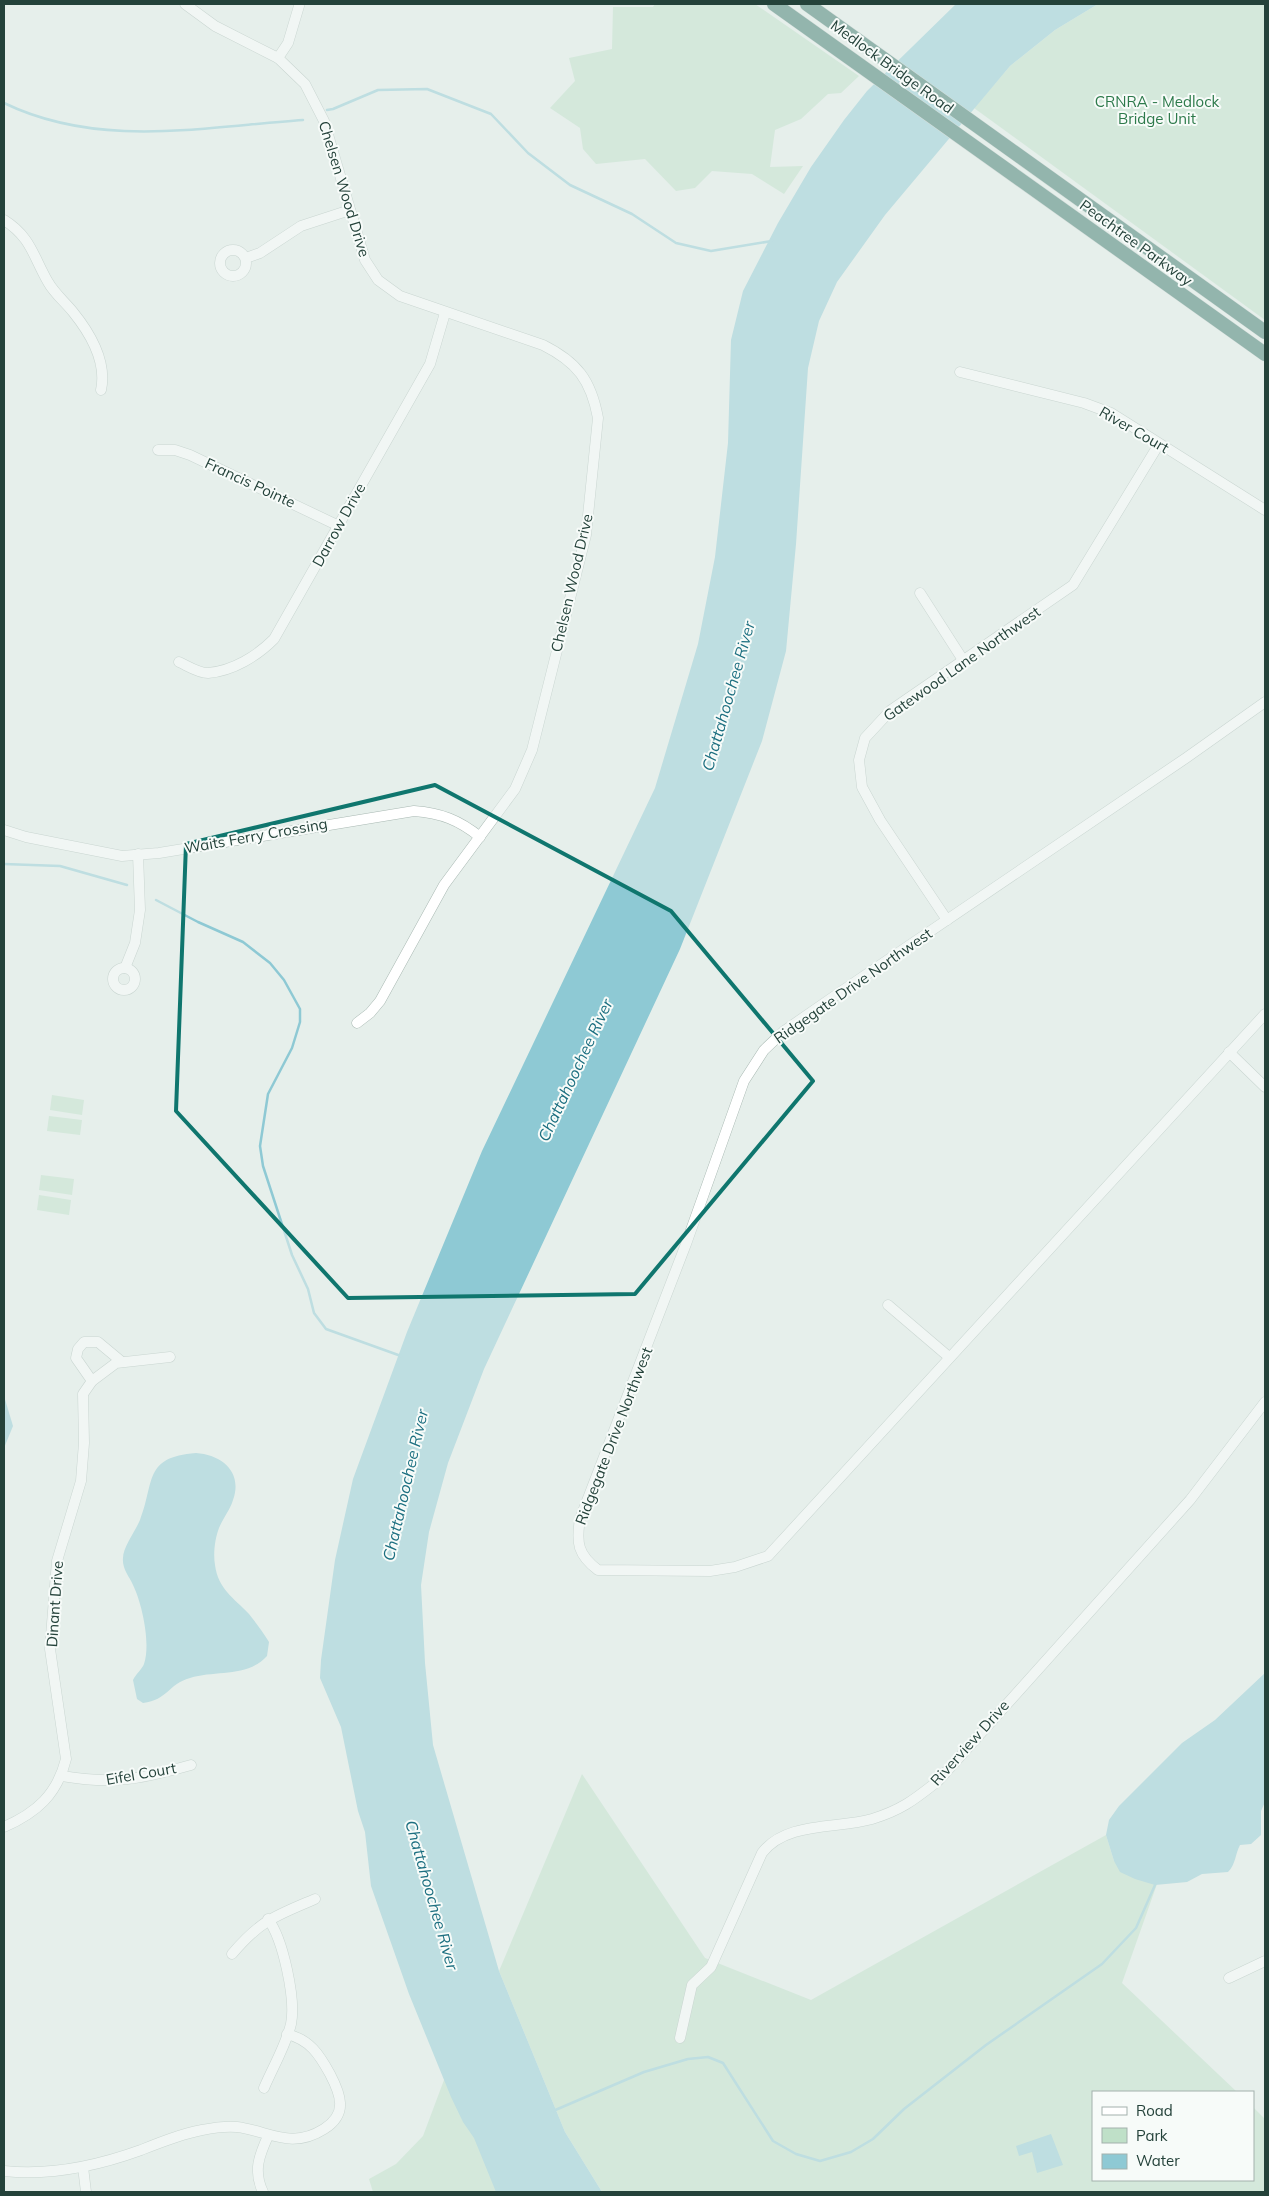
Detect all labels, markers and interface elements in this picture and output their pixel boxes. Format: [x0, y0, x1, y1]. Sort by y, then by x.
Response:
street label: Medlock Bridge Road [827, 16, 957, 118]
park label: CRNRA - Medlock Bridge Unit [1095, 92, 1220, 128]
street label: Chelsen Wood Drive [315, 119, 374, 259]
street label: Peachtree Parkway [1076, 195, 1196, 290]
street label: River Court [1096, 402, 1173, 457]
street label: Francis Pointe [202, 453, 298, 512]
street label: Darrow Drive [308, 480, 369, 570]
street label: Chelsen Wood Drive [546, 512, 597, 654]
street label: Gatewood Lane Northwest [879, 602, 1044, 725]
water label: Chattahoochee River [697, 618, 759, 773]
street label: Waits Ferry Crossing [183, 814, 329, 857]
street label: Ridgegate Drive Northwest [770, 924, 936, 1048]
water label: Chattahoochee River [533, 995, 617, 1144]
street label: Ridgegate Drive Northwest [571, 1344, 656, 1527]
water label: Chattahoochee River [378, 1406, 432, 1563]
street label: Dinant Drive [42, 1560, 67, 1648]
street label: Riverview Drive [926, 1696, 1013, 1789]
street label: Eifel Court [104, 1758, 178, 1789]
water label: Chattahoochee River [401, 1818, 463, 1973]
legend [1092, 2091, 1254, 2181]
text: Road [1136, 2101, 1173, 2120]
text: Park [1136, 2126, 1168, 2145]
text: Water [1136, 2151, 1180, 2170]

